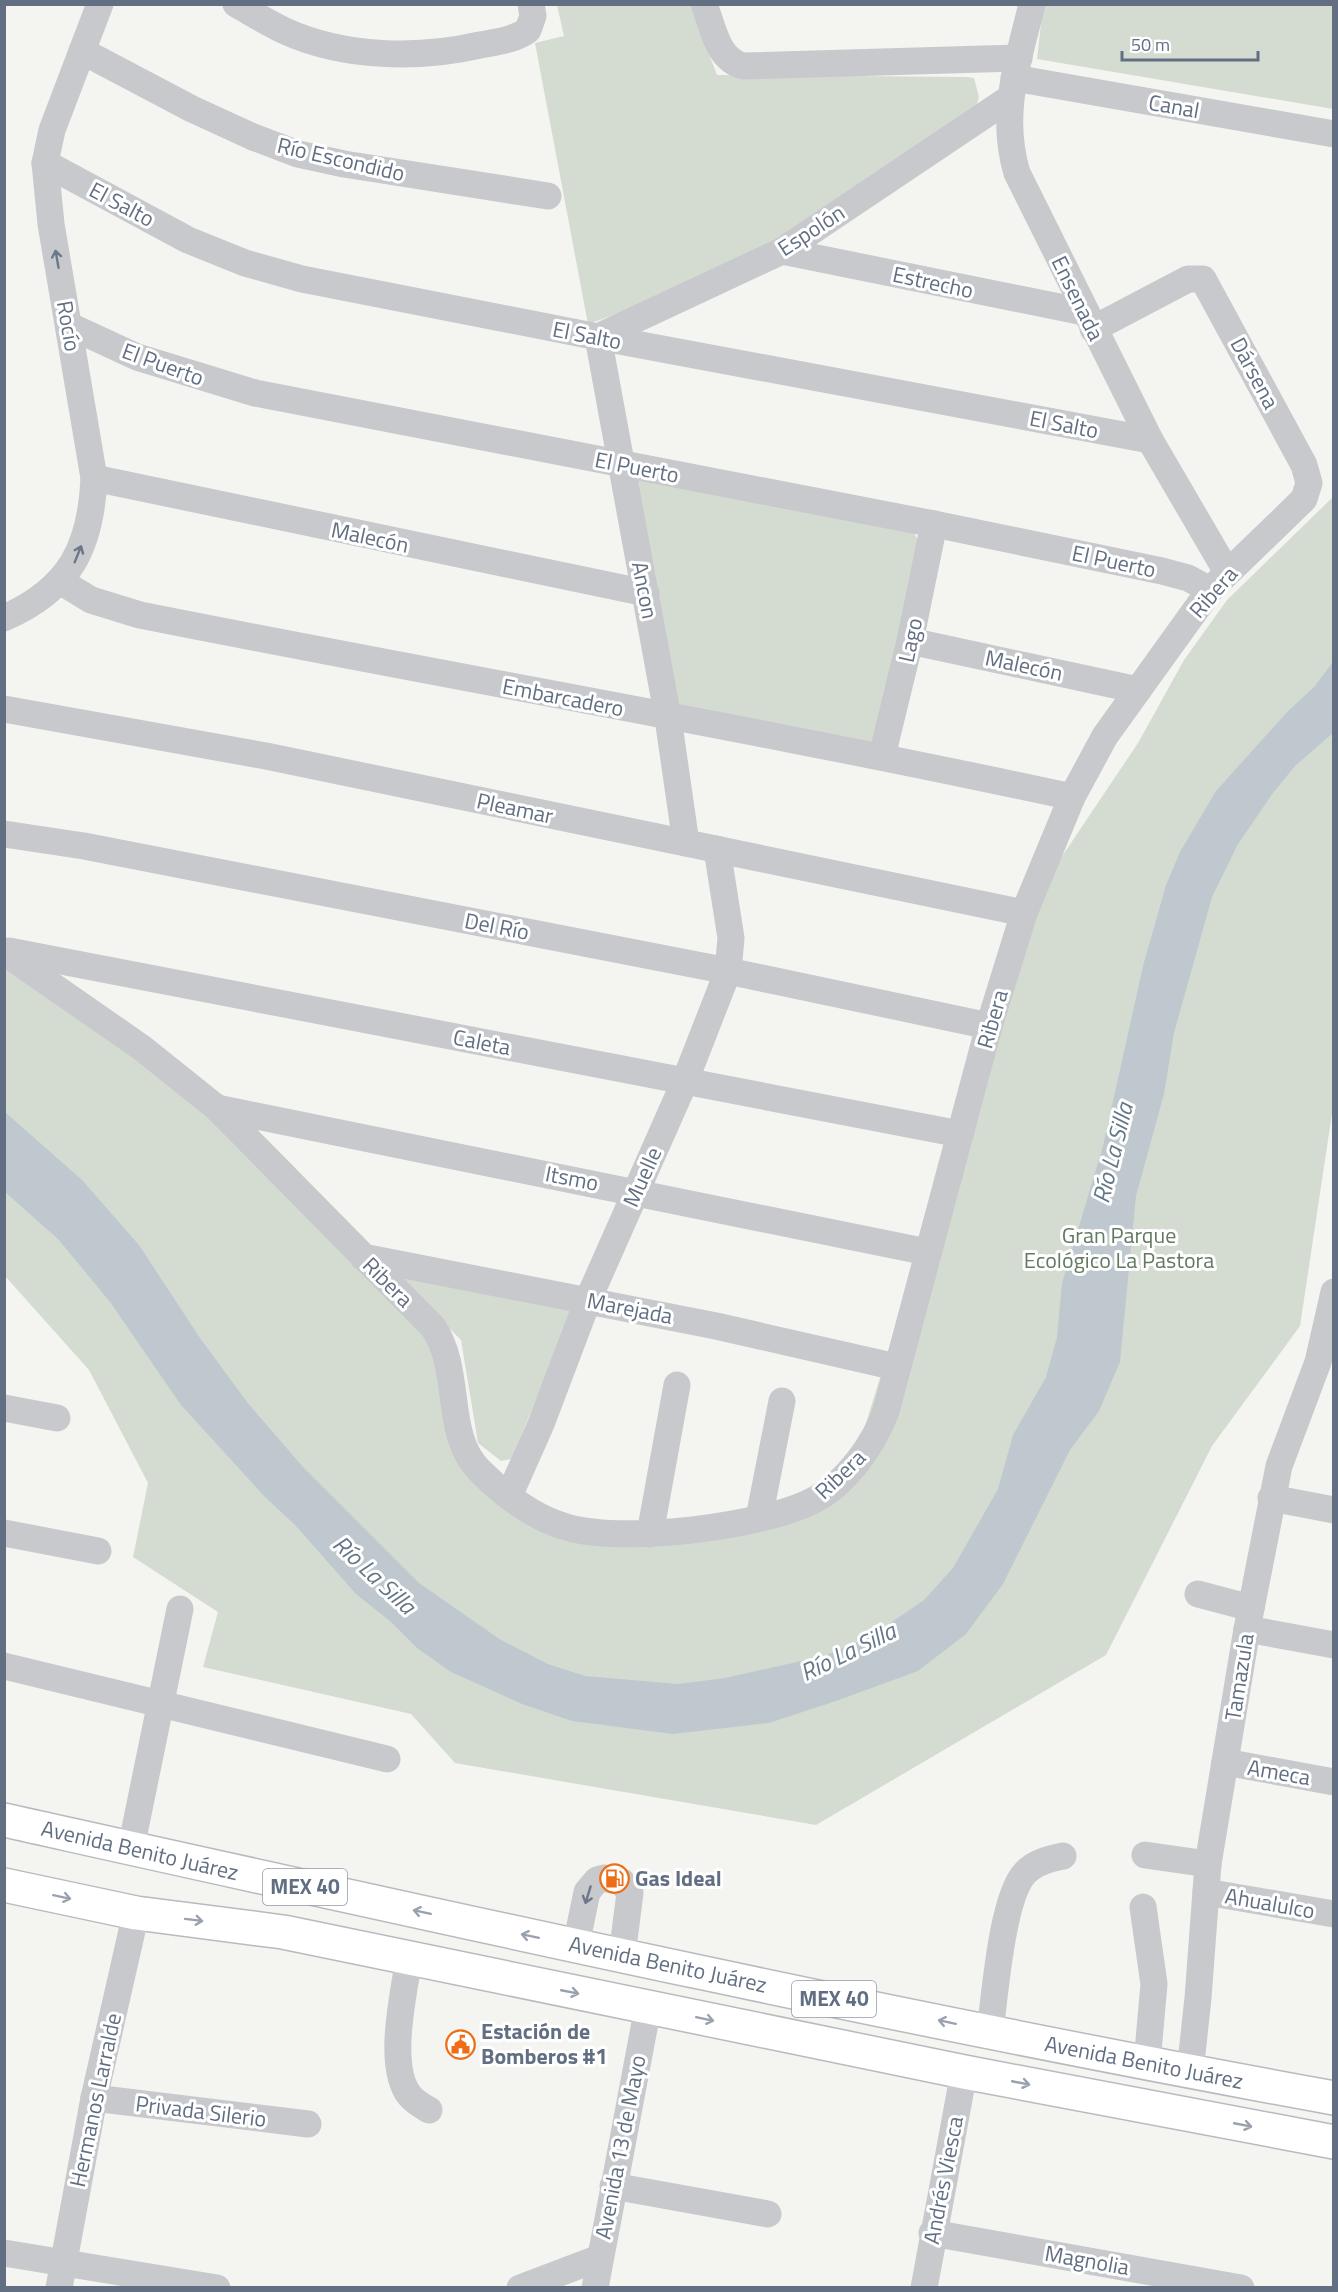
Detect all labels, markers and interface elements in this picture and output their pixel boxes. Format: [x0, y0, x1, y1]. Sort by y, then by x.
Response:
scale bar [1122, 24, 1258, 62]
text: 50 m [1131, 31, 1170, 58]
street label: Canal [1146, 85, 1202, 127]
street label: Río Escondido [274, 128, 408, 190]
street label: El Salto [83, 173, 161, 235]
street label: Espolón [771, 196, 851, 264]
one-way arrow [52, 250, 63, 269]
street label: Ensenada [1043, 250, 1113, 346]
street label: Estrecho [890, 257, 976, 307]
street label: Rocío [48, 298, 90, 354]
street label: El Salto [550, 312, 624, 358]
street label: Dársena [1222, 331, 1288, 415]
street label: El Puerto [117, 334, 209, 394]
street label: El Salto [1027, 401, 1101, 447]
street label: El Puerto [592, 442, 682, 492]
street label: Malecón [328, 512, 412, 562]
street label: El Puerto [1069, 536, 1159, 586]
one-way arrow [73, 545, 84, 563]
street label: Ancon [623, 558, 667, 622]
street label: Ribera [1181, 558, 1245, 626]
street label: Lago [889, 615, 931, 665]
street label: Malecón [982, 640, 1066, 690]
street label: Embarcadero [499, 669, 627, 725]
street label: Pleamar [474, 783, 557, 833]
street label: Del Río [462, 903, 532, 949]
street label: Ribera [967, 986, 1017, 1052]
street label: Caleta [450, 1020, 514, 1064]
water label: Río La Silla [1082, 1097, 1142, 1207]
street label: Muelle [614, 1142, 670, 1212]
street label: Itsmo [543, 1156, 601, 1200]
park label: Gran Parque Ecológico La Pastora [1024, 1218, 1214, 1277]
street label: Ribera [355, 1249, 421, 1315]
street label: Marejada [584, 1283, 676, 1333]
street label: Ribera [807, 1441, 873, 1507]
water label: Río La Silla [325, 1526, 426, 1624]
water label: Río La Silla [794, 1612, 903, 1690]
street label: Tamazula [1215, 1631, 1263, 1723]
street label: Ameca [1245, 1750, 1313, 1794]
street label: Avenida Benito Juárez [38, 1811, 242, 1889]
place label: Gas Ideal [635, 1861, 722, 1895]
fuel station icon: Gas Ideal [598, 1862, 630, 1894]
road number: MEX 40 [263, 1869, 347, 1905]
street label: Ahualulco [1222, 1878, 1318, 1928]
one-way arrow [581, 1885, 592, 1904]
one-way arrow [52, 1892, 71, 1904]
one-way arrow [412, 1906, 431, 1918]
one-way arrow [184, 1915, 204, 1926]
street label: Avenida Benito Juárez [566, 1926, 770, 2002]
one-way arrow [521, 1929, 540, 1941]
road number: MEX 40 [792, 1981, 876, 2017]
one-way arrow [560, 1987, 580, 1998]
street label: Hermanos Larralde [60, 2010, 130, 2190]
place label: Estación de Bomberos #1 [481, 2014, 608, 2073]
one-way arrow [695, 2014, 714, 2025]
one-way arrow [938, 2016, 958, 2027]
street label: Avenida Benito Juárez [1042, 2026, 1246, 2098]
public building icon: Estación de Bomberos #1 [444, 2028, 476, 2060]
street label: Avenida 13 de Mayo [585, 2052, 655, 2242]
one-way arrow [1011, 2078, 1031, 2089]
street label: Privada Silerio [134, 2086, 268, 2136]
street label: Andrés Viesca [914, 2113, 972, 2247]
one-way arrow [1232, 2120, 1252, 2131]
street label: Magnolia [1042, 2236, 1132, 2284]

